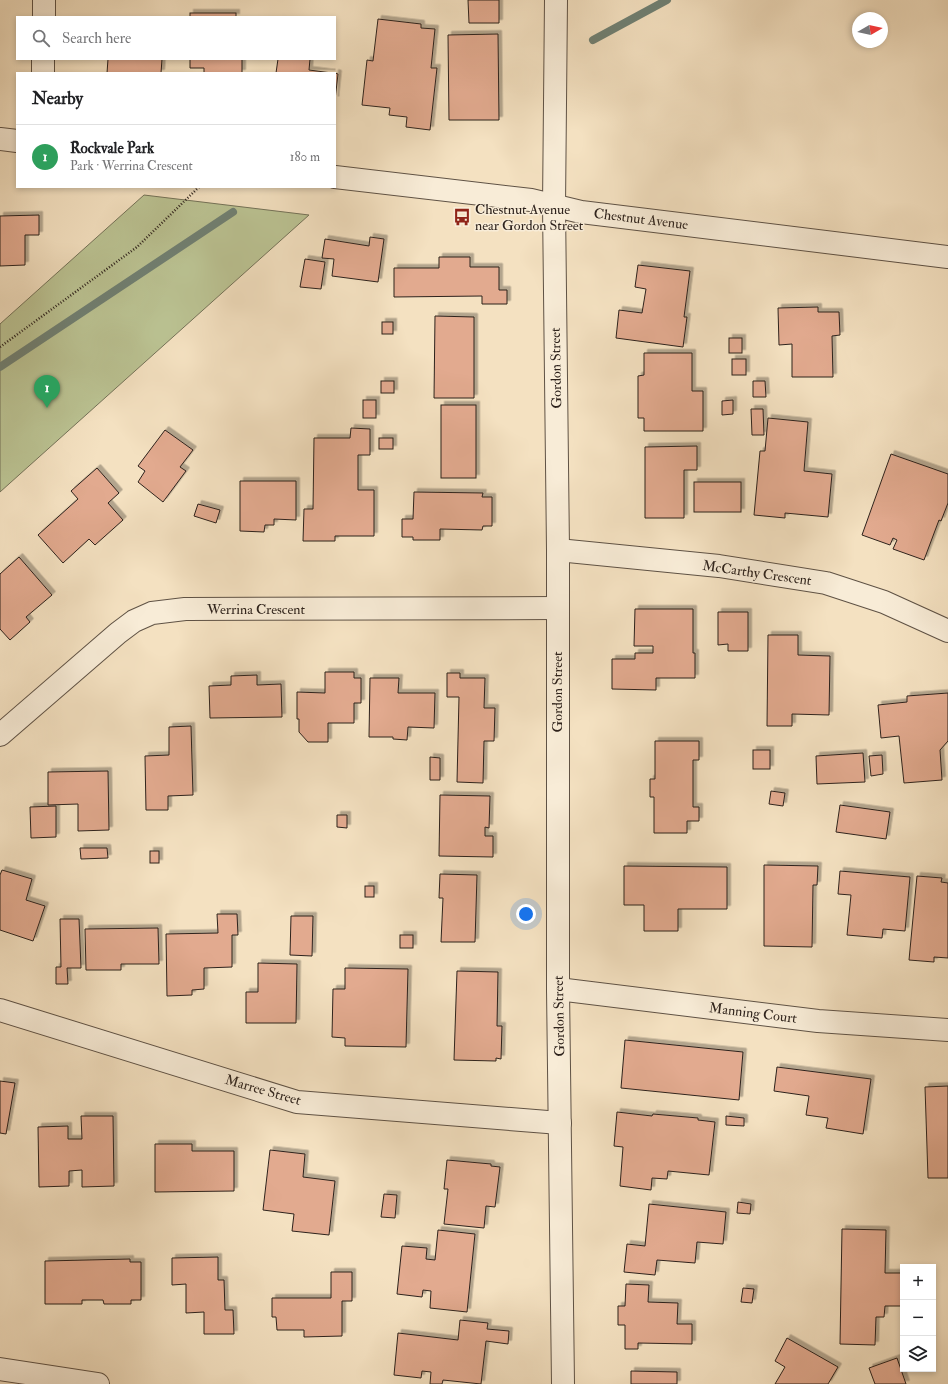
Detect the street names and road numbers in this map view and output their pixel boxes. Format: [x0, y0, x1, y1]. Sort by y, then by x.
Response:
street label: Chestnut Avenue [593, 205, 689, 233]
street label: Gordon Street [547, 327, 565, 409]
street label: McCarthy Crescent [701, 557, 813, 590]
street label: Werrina Crescent [206, 601, 305, 618]
street label: Gordon Street [549, 651, 566, 733]
street label: Gordon Street [550, 975, 568, 1057]
street label: Manning Court [708, 999, 798, 1027]
street label: Marree Street [223, 1071, 303, 1109]

